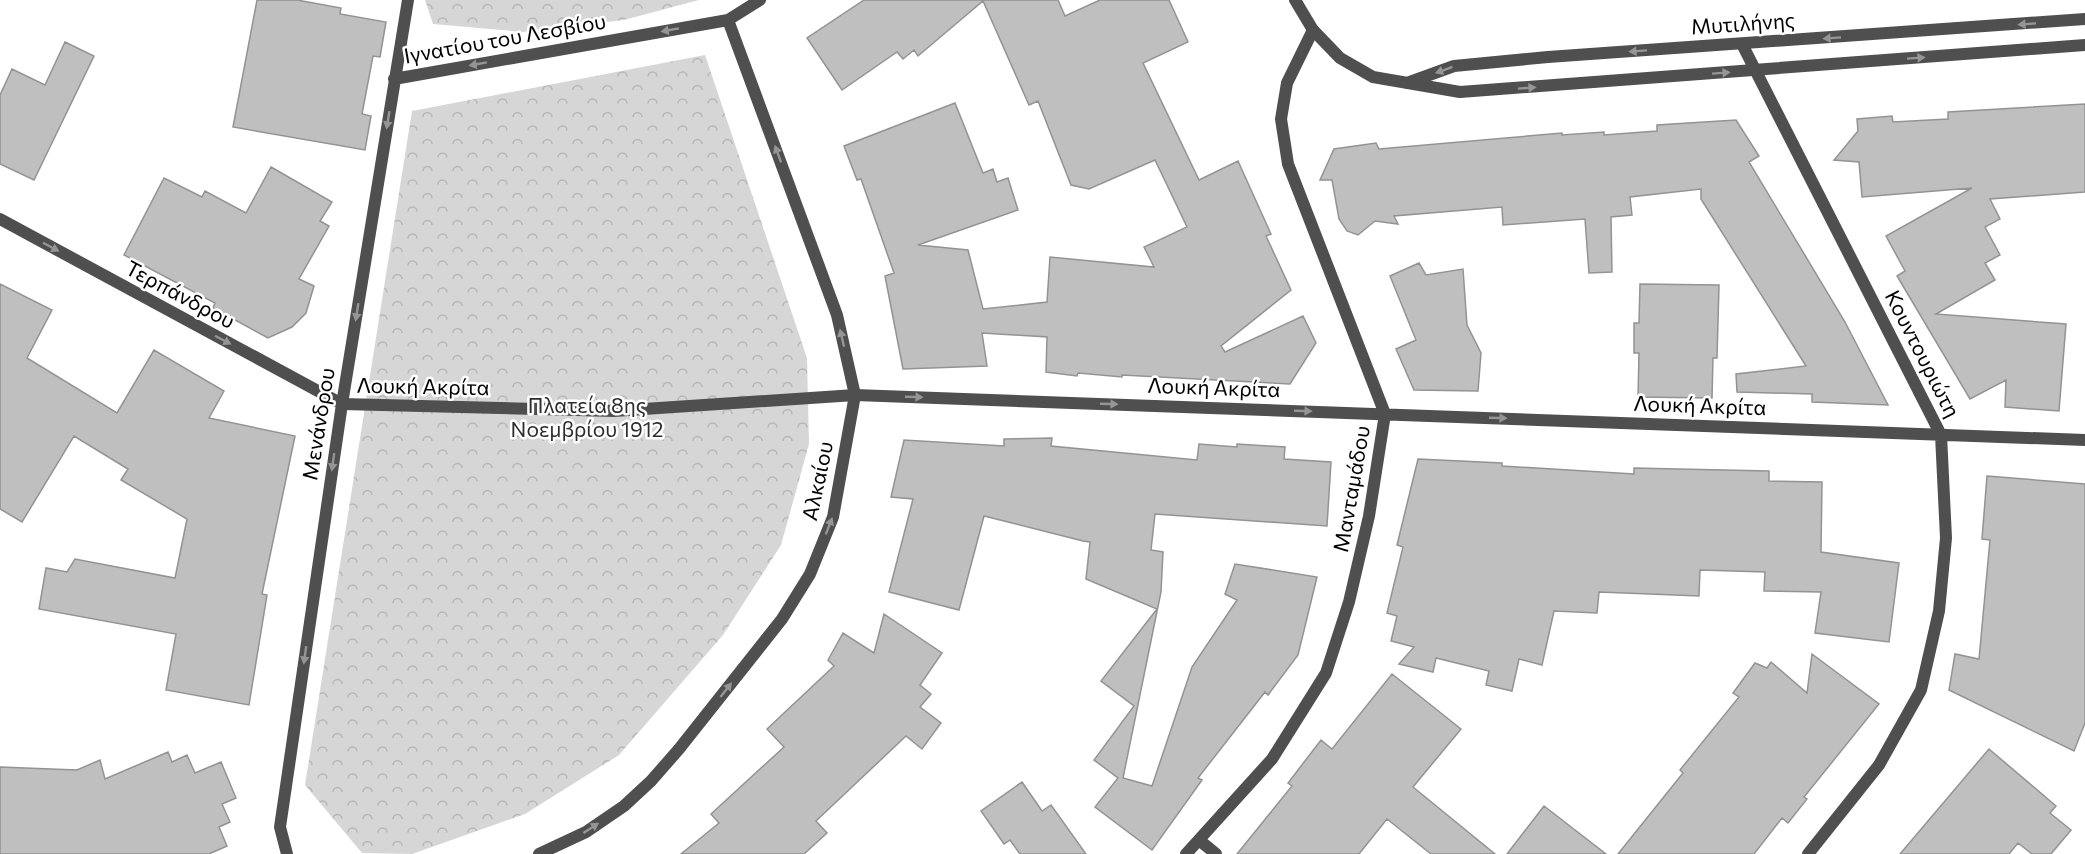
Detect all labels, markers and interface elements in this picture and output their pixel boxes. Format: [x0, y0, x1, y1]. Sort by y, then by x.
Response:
street label: Μυτιλήνης [1690, 6, 1796, 39]
street label: Ιγνατίου του Λεσβίου [402, 7, 608, 68]
one-way arrow [2017, 19, 2036, 28]
one-way arrow [660, 26, 679, 35]
one-way arrow [1823, 33, 1842, 42]
one-way arrow [1628, 46, 1647, 56]
one-way arrow [1906, 53, 1925, 63]
one-way arrow [468, 60, 487, 69]
one-way arrow [1435, 65, 1453, 75]
one-way arrow [1712, 69, 1731, 78]
one-way arrow [1517, 83, 1536, 92]
one-way arrow [383, 110, 392, 129]
one-way arrow [772, 145, 782, 163]
one-way arrow [43, 242, 60, 252]
street label: Τερπάνδρου [122, 254, 240, 333]
street label: Κουντουριώτη [1881, 286, 1966, 421]
one-way arrow [352, 303, 361, 322]
one-way arrow [837, 328, 847, 347]
one-way arrow [215, 335, 232, 345]
street label: Μενάνδρου [296, 366, 339, 482]
street label: Λουκή Ακρίτα [356, 372, 490, 399]
street label: Λουκή Ακρίτα [1147, 372, 1281, 401]
street label: Λουκή Ακρίτα [1633, 390, 1767, 419]
park label: Πλατεία 8ης Νοεμβρίου 1912 [511, 392, 663, 441]
one-way arrow [904, 392, 923, 401]
one-way arrow [1099, 399, 1118, 408]
one-way arrow [1294, 406, 1313, 416]
one-way arrow [1489, 414, 1508, 423]
street label: Μανταμάδου [1327, 424, 1374, 554]
street label: Αλκαίου [796, 439, 837, 523]
one-way arrow [329, 453, 338, 472]
one-way arrow [825, 517, 835, 535]
one-way arrow [301, 646, 310, 665]
one-way arrow [720, 682, 732, 697]
one-way arrow [583, 823, 599, 834]

